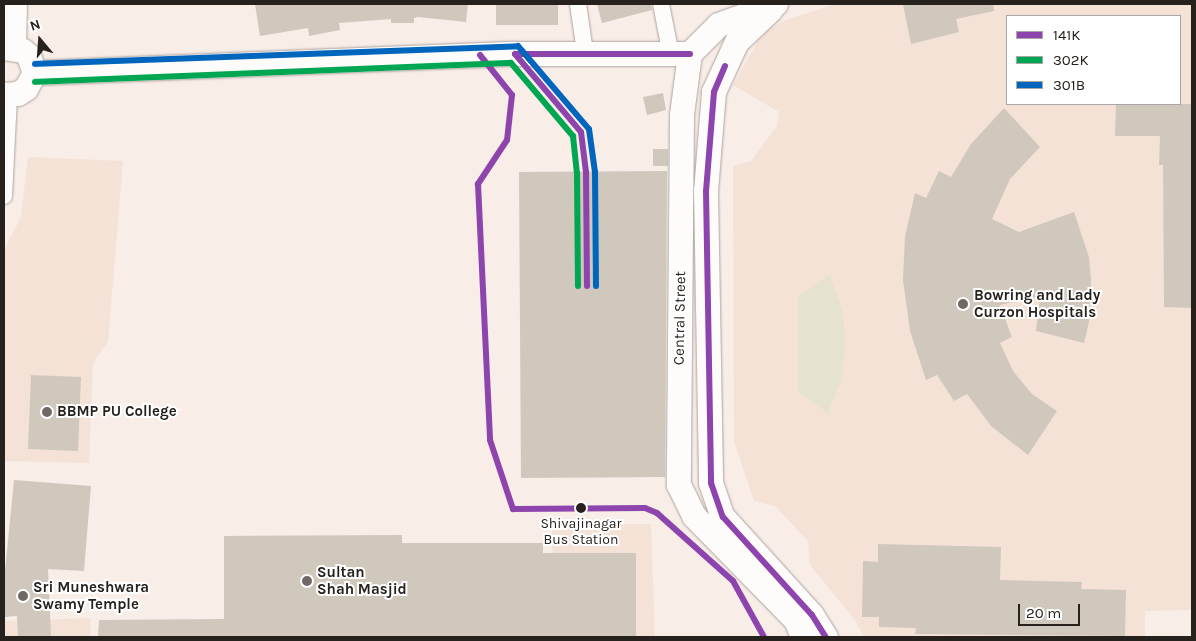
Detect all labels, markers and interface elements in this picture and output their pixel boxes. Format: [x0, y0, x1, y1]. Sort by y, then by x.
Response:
north arrow [15, 15, 65, 65]
legend [1006, 15, 1181, 105]
text: N [28, 16, 43, 35]
text: 141K [1053, 26, 1080, 44]
text: 302K [1053, 51, 1089, 69]
text: 301B [1053, 76, 1085, 94]
street label: Central Street [670, 271, 690, 365]
place label: Bowring and Lady Curzon Hospitals [974, 286, 1100, 321]
marker: Bowring and Lady Curzon Hospitals [956, 297, 970, 311]
place label: BBMP PU College [57, 403, 177, 421]
marker: BBMP PU College [41, 406, 53, 418]
marker: Shivajinagar Bus Station [576, 503, 586, 513]
place label: Shivajinagar Bus Station [540, 516, 622, 548]
place label: Sultan Shah Masjid [317, 563, 407, 598]
marker: Sultan Shah Masjid [301, 575, 313, 587]
place label: Sri Muneshwara Swamy Temple [33, 578, 149, 613]
marker: Sri Muneshwara Swamy Temple [17, 590, 29, 602]
scale bar [1021, 594, 1084, 626]
text: 20 m [1026, 604, 1061, 622]

